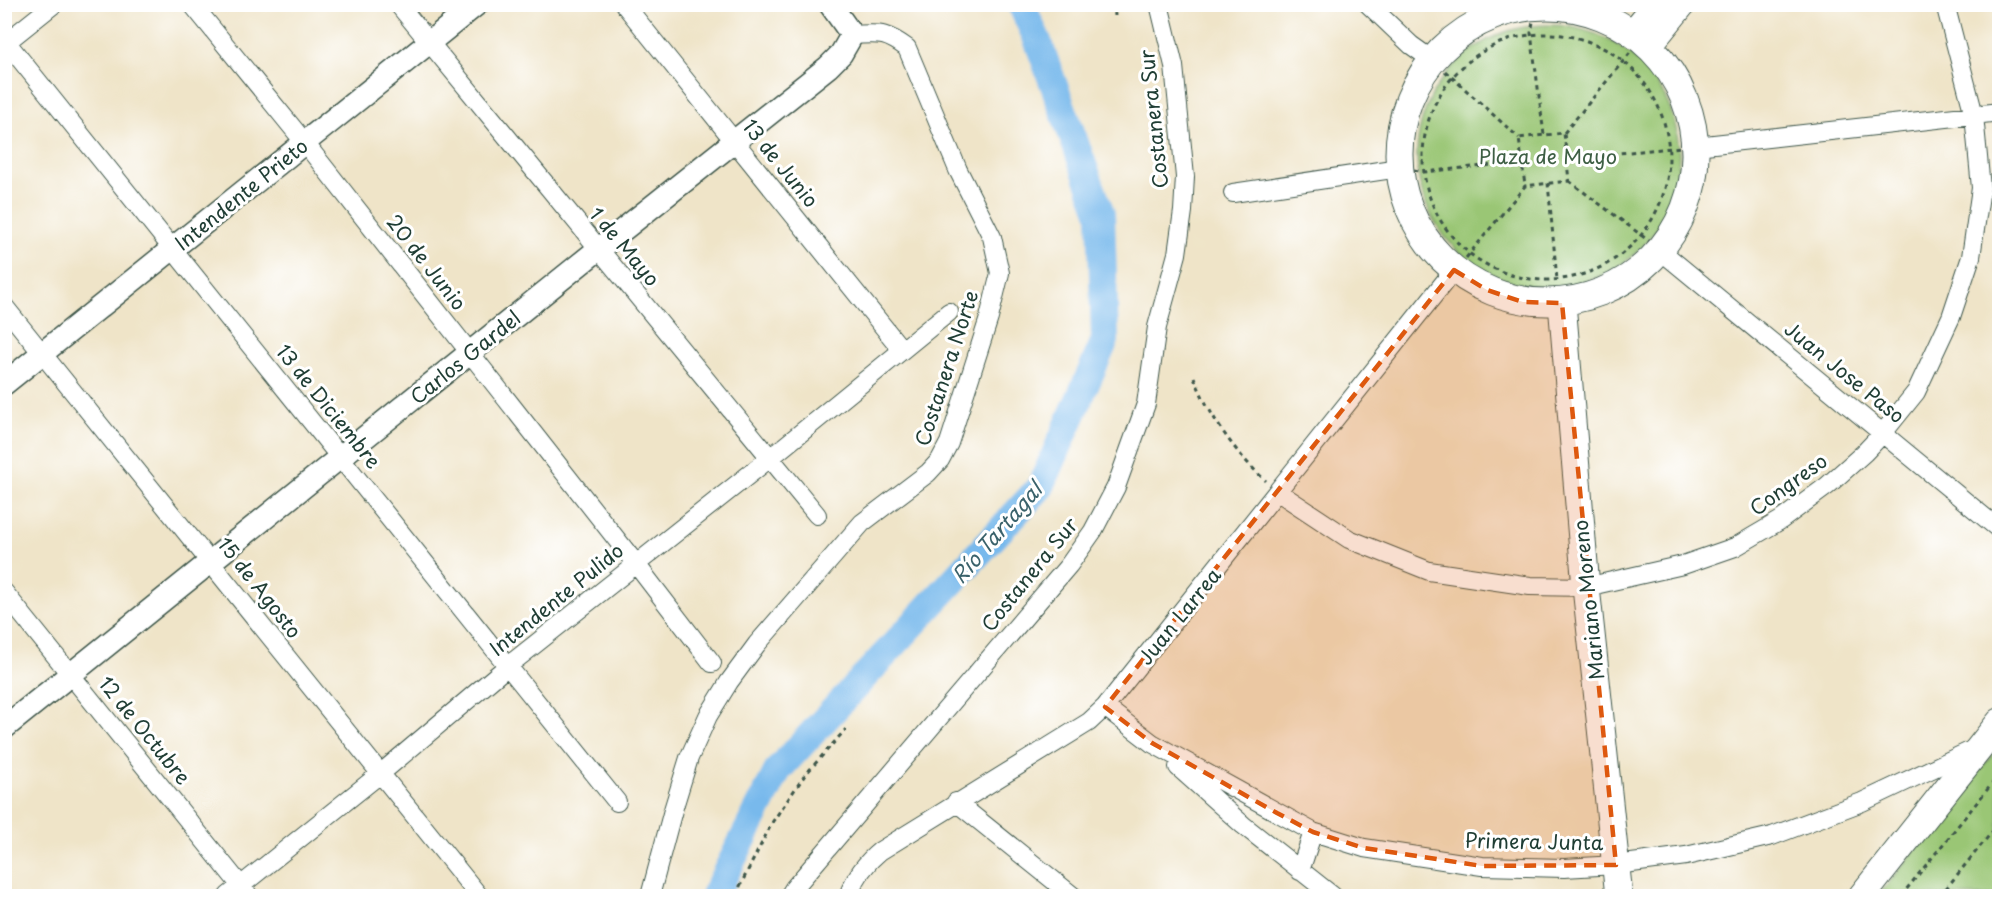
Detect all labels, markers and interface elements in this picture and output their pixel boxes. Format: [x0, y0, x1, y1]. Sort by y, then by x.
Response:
street label: Costanera Sur [1131, 47, 1175, 190]
street label: 13 de Junio [736, 112, 826, 214]
street label: Intendente Prieto [168, 131, 314, 257]
park label: Plaza de Mayo [1479, 141, 1617, 171]
street label: 1 de Mayo [583, 200, 667, 292]
street label: 20 de Junio [380, 208, 474, 316]
street label: Costanera Norte [907, 286, 985, 450]
street label: Carlos Gardel [403, 303, 527, 411]
street label: Juan Jose Paso [1778, 314, 1912, 430]
street label: 13 de Diciembre [269, 337, 389, 475]
street label: Congreso [1743, 446, 1833, 522]
water label: Río Tartagal [943, 472, 1051, 590]
street label: Costanera Sur [974, 510, 1085, 638]
street label: Mariano Moreno [1565, 518, 1611, 682]
street label: 15 de Agosto [211, 530, 309, 644]
street label: Intendente Pulido [482, 535, 630, 663]
street label: Juan Larrea [1130, 561, 1228, 671]
street label: 12 de Octubre [92, 669, 198, 791]
street label: Primera Junta [1464, 825, 1604, 857]

